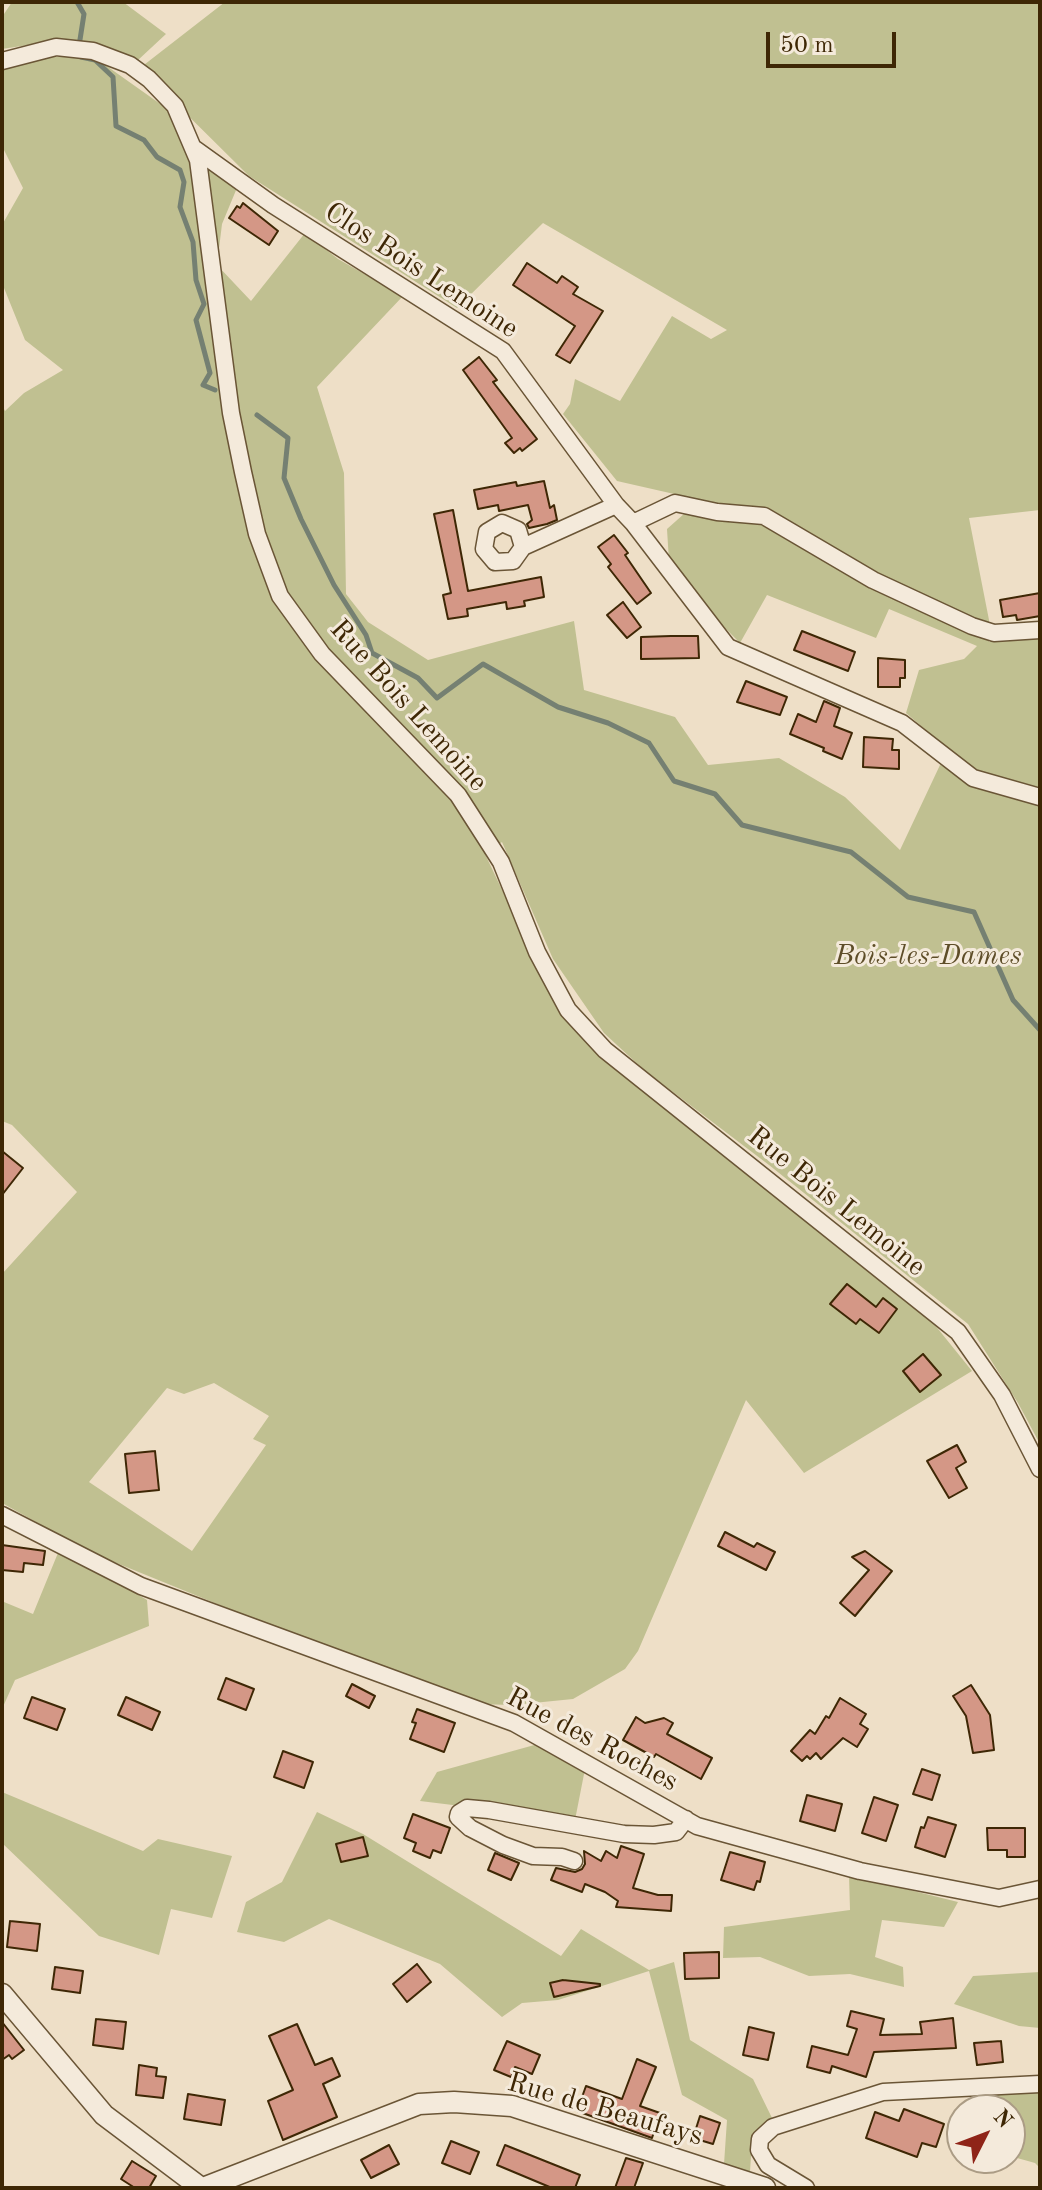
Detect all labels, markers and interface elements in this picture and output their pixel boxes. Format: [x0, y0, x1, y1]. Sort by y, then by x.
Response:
scale bar [770, 16, 900, 66]
text: 50 m [780, 34, 834, 58]
street label: Clos Bois Lemoine [318, 196, 524, 346]
street label: Rue Bois Lemoine [322, 613, 494, 799]
park label: Bois-les-Dames [834, 940, 1022, 974]
street label: Rue Bois Lemoine [740, 1120, 932, 1284]
street label: Rue des Roches [500, 1681, 684, 1799]
street label: Rue de Beaufays [503, 2066, 707, 2154]
north arrow [946, 2094, 1026, 2174]
text: N [989, 2106, 1016, 2133]

